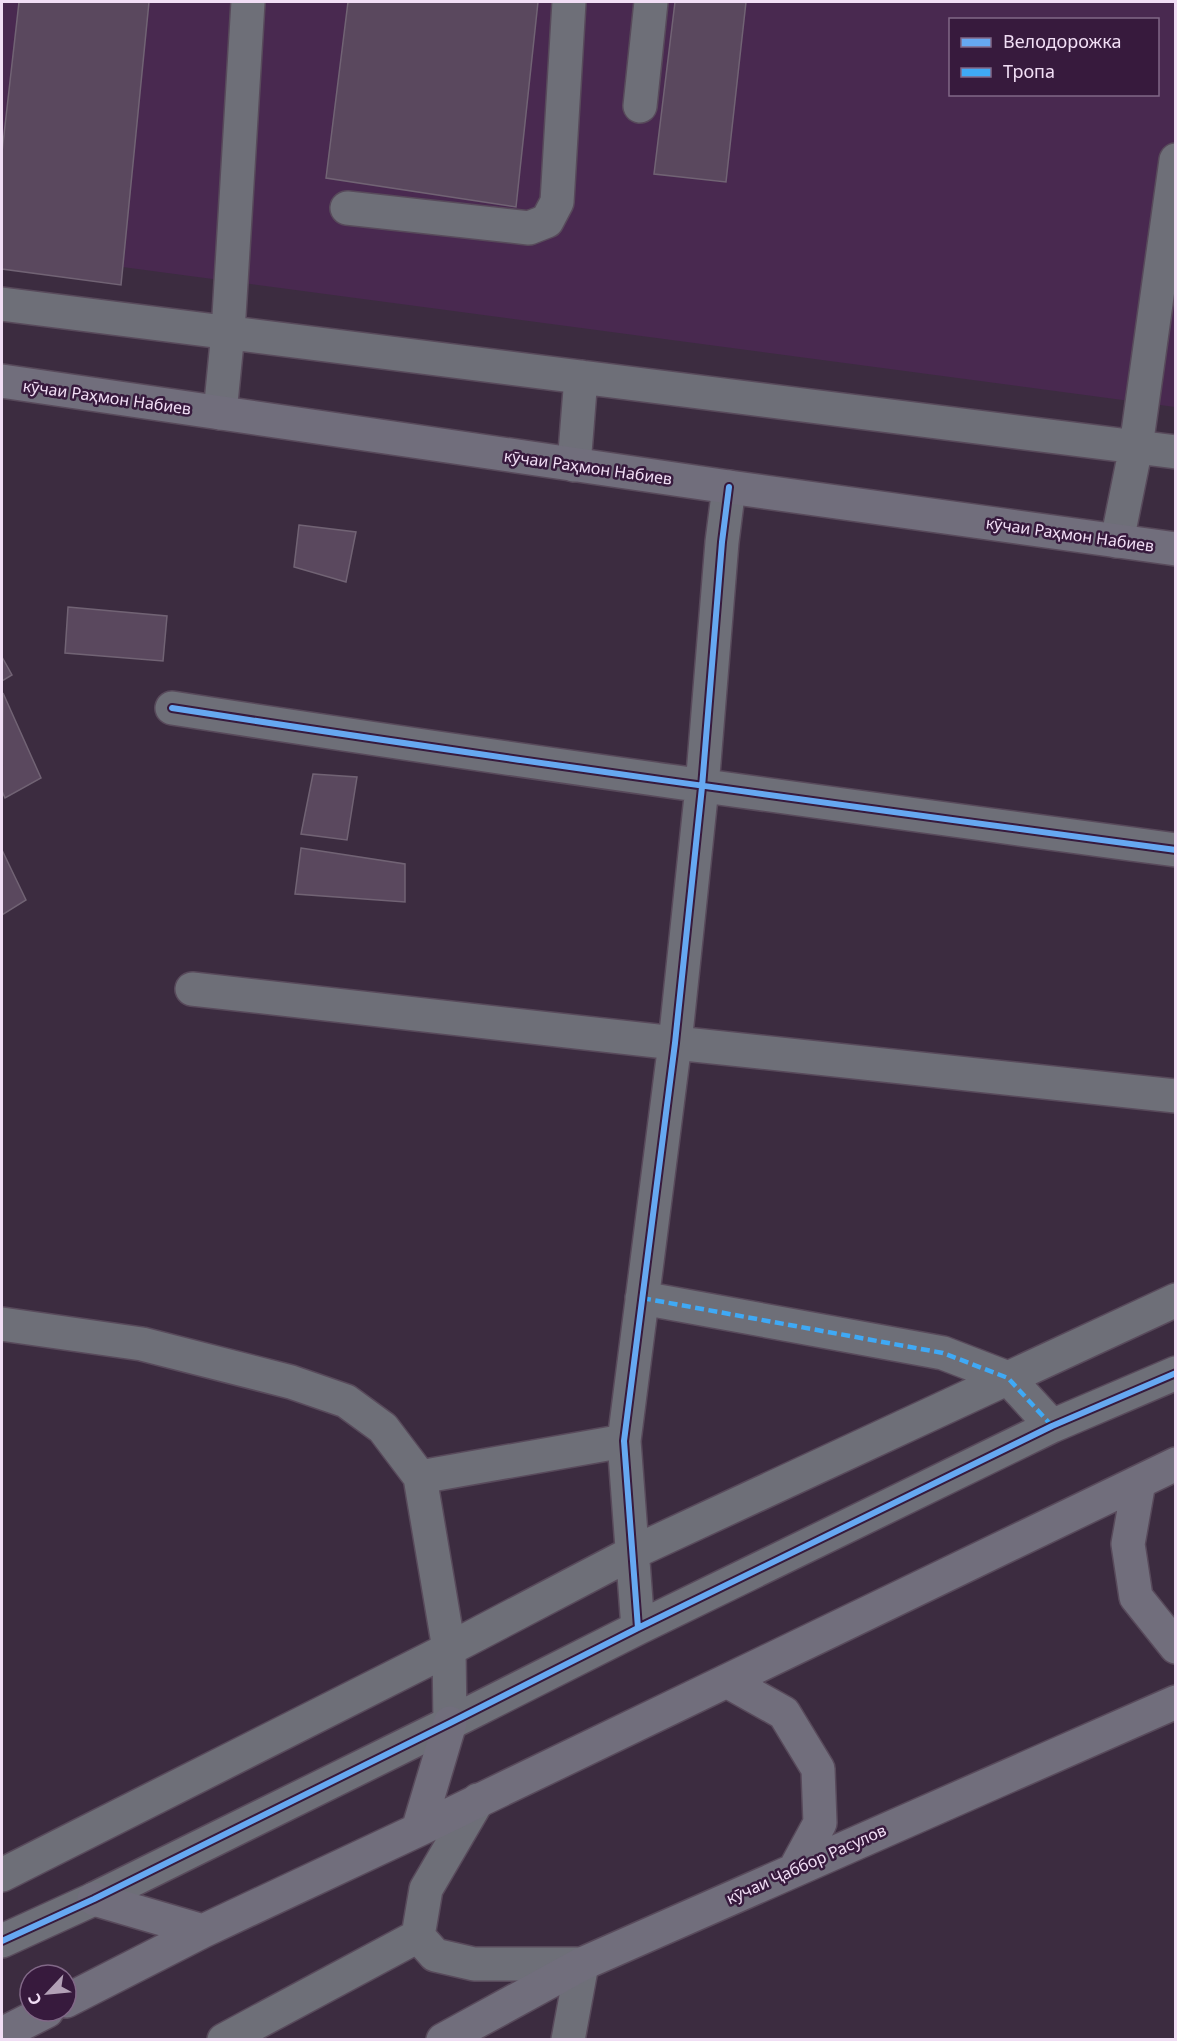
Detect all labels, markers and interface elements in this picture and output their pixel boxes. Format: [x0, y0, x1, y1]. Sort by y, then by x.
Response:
legend [949, 18, 1159, 96]
text: Велодорожка [1003, 29, 1121, 53]
text: Тропа [1003, 59, 1055, 83]
street label: кӯчаи Раҳмон Набиев [21, 374, 193, 420]
street label: кӯчаи Раҳмон Набиев [502, 444, 674, 490]
street label: кӯчаи Раҳмон Набиев [984, 511, 1156, 557]
street label: кӯчаи Ҷаббор Расулов [722, 1819, 890, 1909]
north arrow [18, 1963, 78, 2023]
text: С [22, 1990, 47, 2009]

